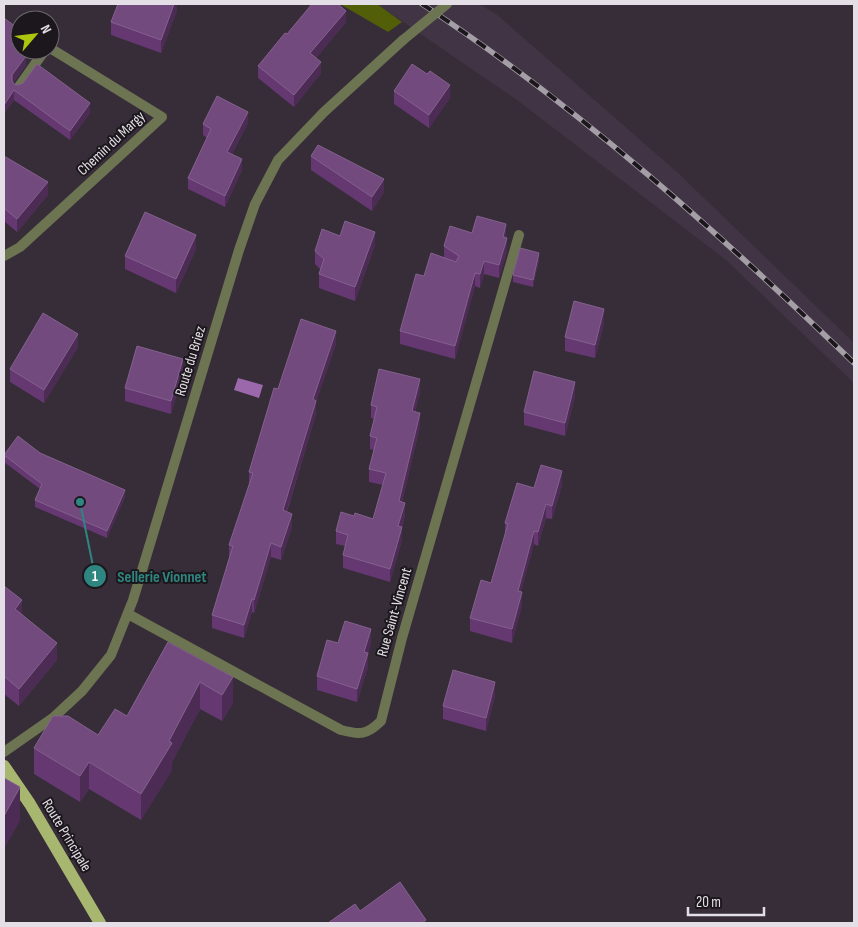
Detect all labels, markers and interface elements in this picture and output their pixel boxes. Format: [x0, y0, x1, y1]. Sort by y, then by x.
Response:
north arrow [10, 10, 60, 60]
text: N [37, 22, 55, 36]
street label: Chemin du Margy [73, 107, 149, 180]
street label: Route du Briez [171, 323, 210, 398]
callout: Sellerie Vionnet [83, 561, 217, 592]
street label: Rue Saint-Vincent [373, 565, 416, 659]
text: 1 [92, 567, 98, 586]
text: Sellerie Vionnet [117, 568, 207, 587]
street label: Route Principale [37, 795, 96, 875]
scale bar [688, 884, 764, 916]
text: 20 m [696, 893, 721, 912]

